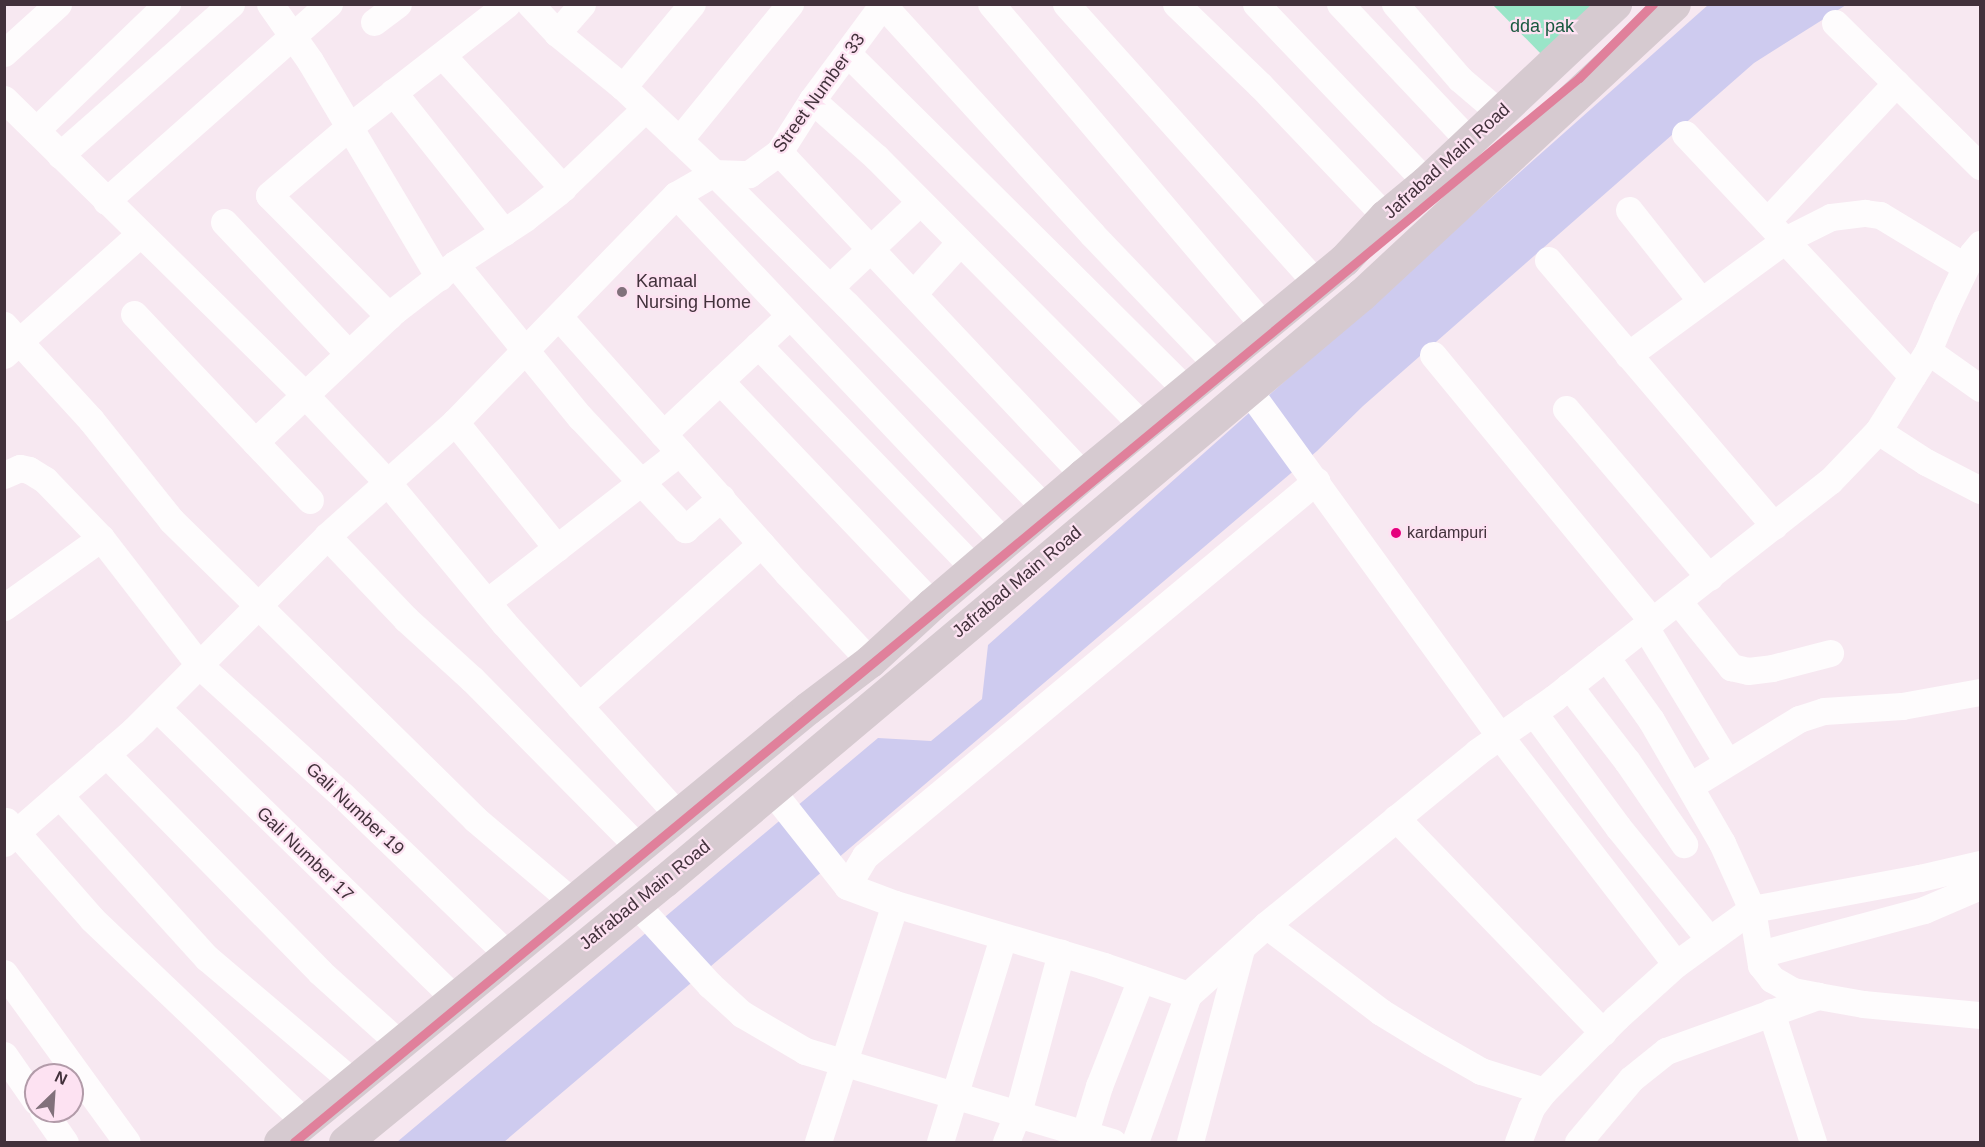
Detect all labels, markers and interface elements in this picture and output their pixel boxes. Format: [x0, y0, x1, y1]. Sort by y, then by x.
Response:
park label: dda pak [1510, 15, 1574, 37]
street label: Street Number 33 [769, 29, 869, 157]
street label: Jafrabad Main Road [1380, 99, 1514, 223]
place label: Kamaal Nursing Home [636, 271, 751, 314]
marker: Kamaal Nursing Home [613, 283, 631, 301]
street label: Jafrabad Main Road [948, 522, 1086, 642]
place label: kardampuri [1407, 523, 1487, 543]
marker: kardampuri [1390, 527, 1402, 539]
street label: Gali Number 19 [302, 758, 408, 860]
street label: Gali Number 17 [252, 802, 358, 906]
street label: Jafrabad Main Road [575, 836, 715, 954]
north arrow [24, 1063, 84, 1123]
text: N [52, 1068, 70, 1088]

